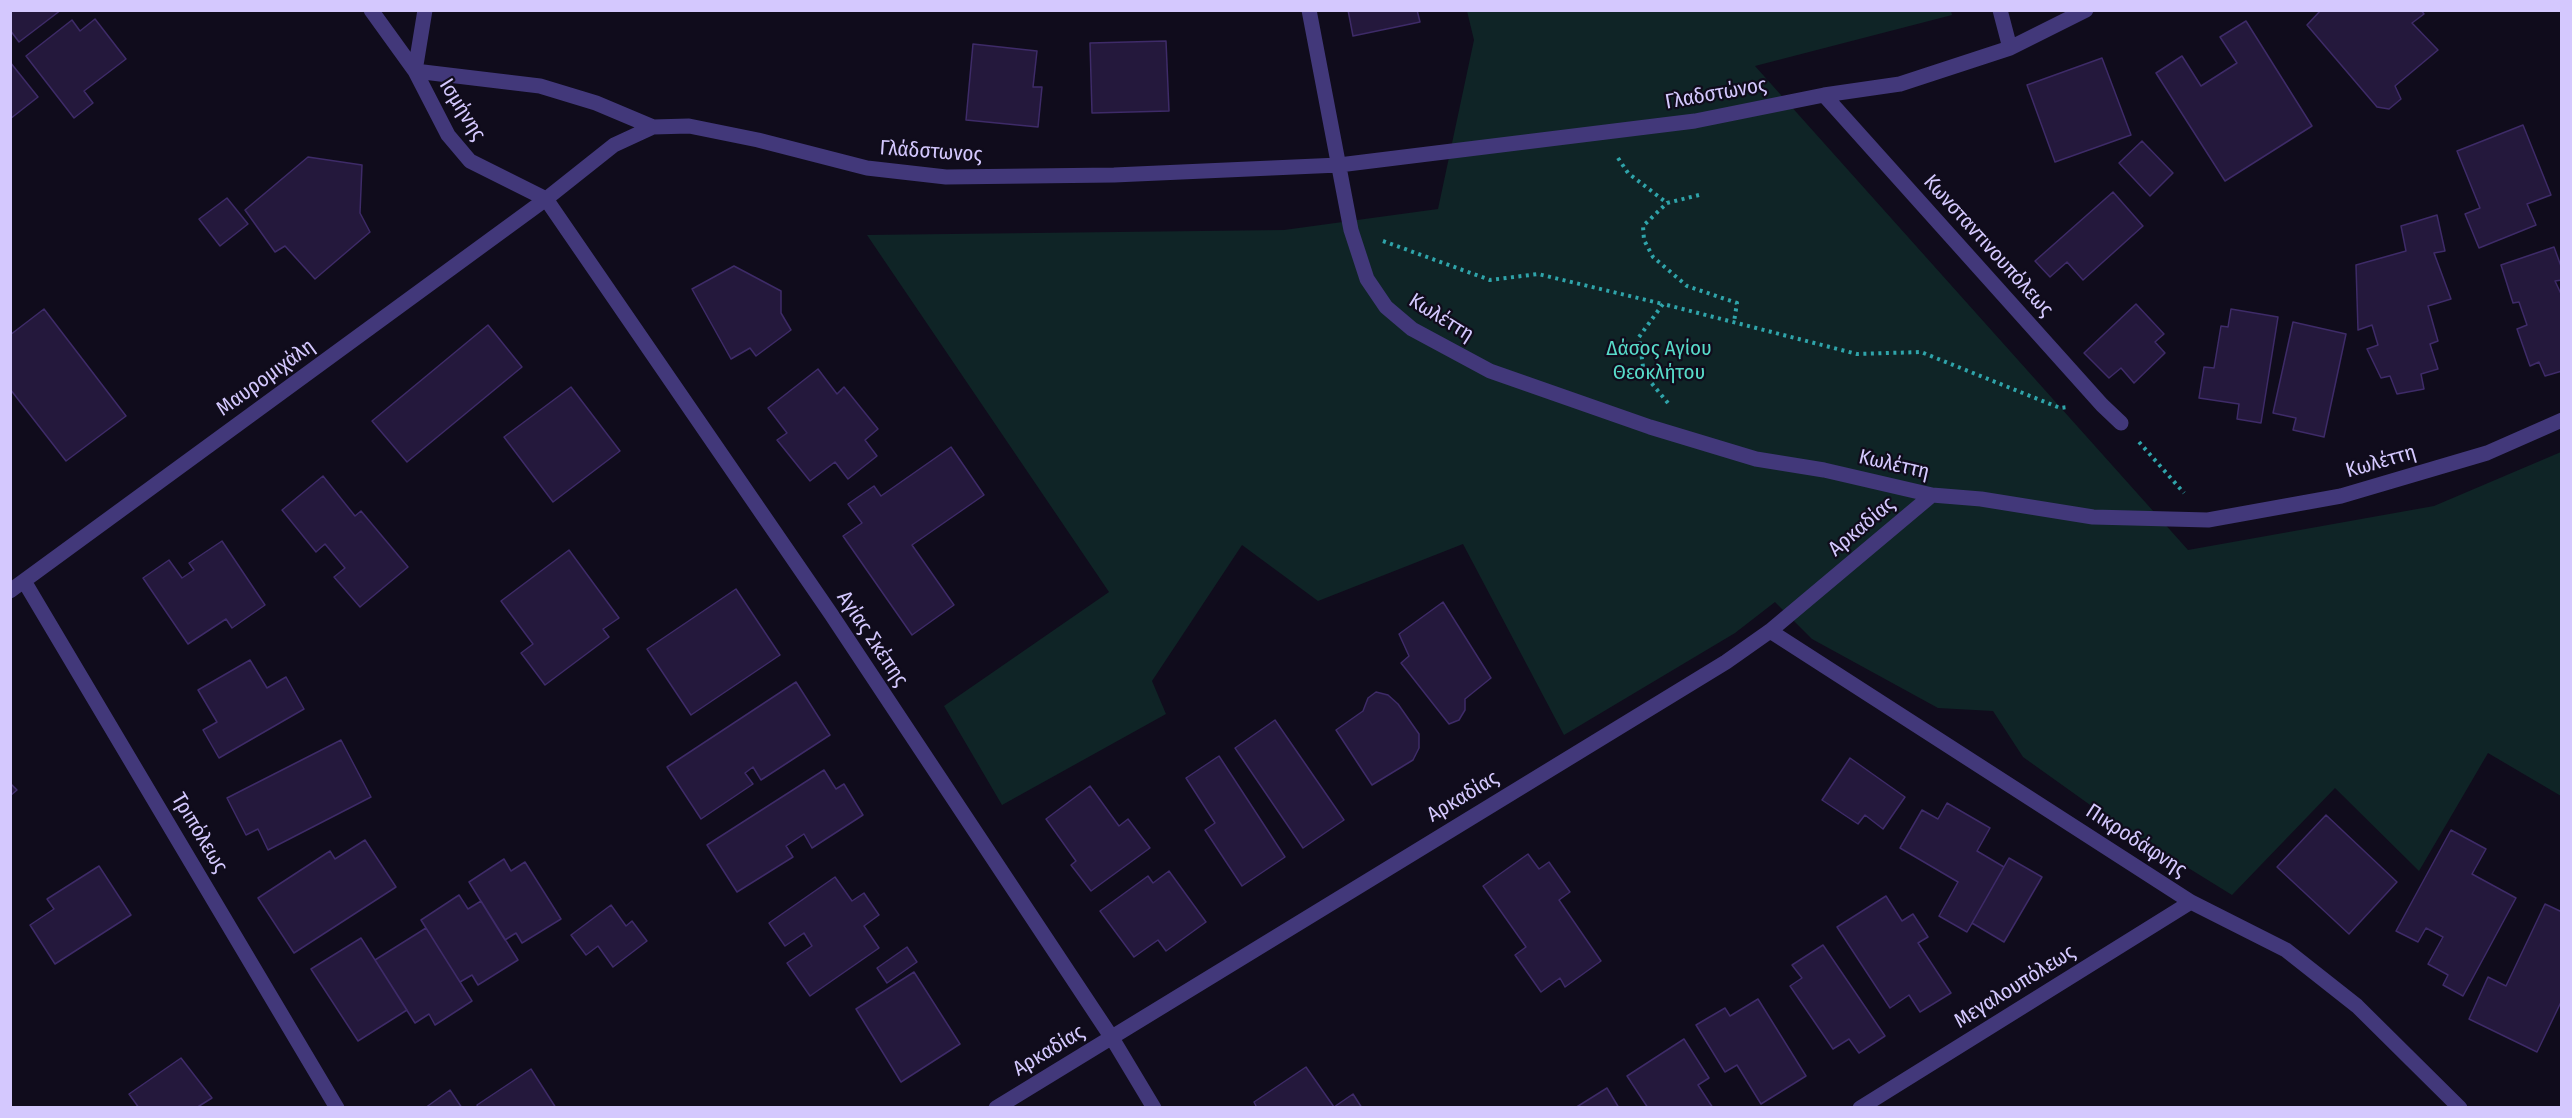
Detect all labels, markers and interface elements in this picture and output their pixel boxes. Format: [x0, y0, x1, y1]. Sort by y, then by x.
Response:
street label: Γλαδστώνος [1663, 73, 1769, 115]
street label: Ισμήνης [433, 75, 491, 145]
street label: Γλάδστωνος [879, 136, 983, 168]
street label: Κωνσταντινουπόλεως [1918, 170, 2058, 322]
street label: Κωλέττη [1404, 288, 1478, 348]
street label: Μαυρομιχάλη [212, 334, 320, 422]
park label: Δάσος Αγίου Θεοκλήτου [1606, 336, 1712, 386]
street label: Κωλέττη [2343, 440, 2419, 484]
street label: Κωλέττη [1856, 445, 1932, 485]
street label: Αρκαδίας [1824, 492, 1900, 562]
street label: Αγίας Σκέπης [831, 587, 913, 691]
street label: Αρκαδίας [1423, 766, 1503, 828]
street label: Τριπόλεως [165, 789, 233, 877]
street label: Πικροδάφνης [2081, 799, 2191, 883]
street label: Μεγαλουπόλεως [1950, 940, 2080, 1034]
street label: Αρκαδίας [1009, 1020, 1089, 1082]

